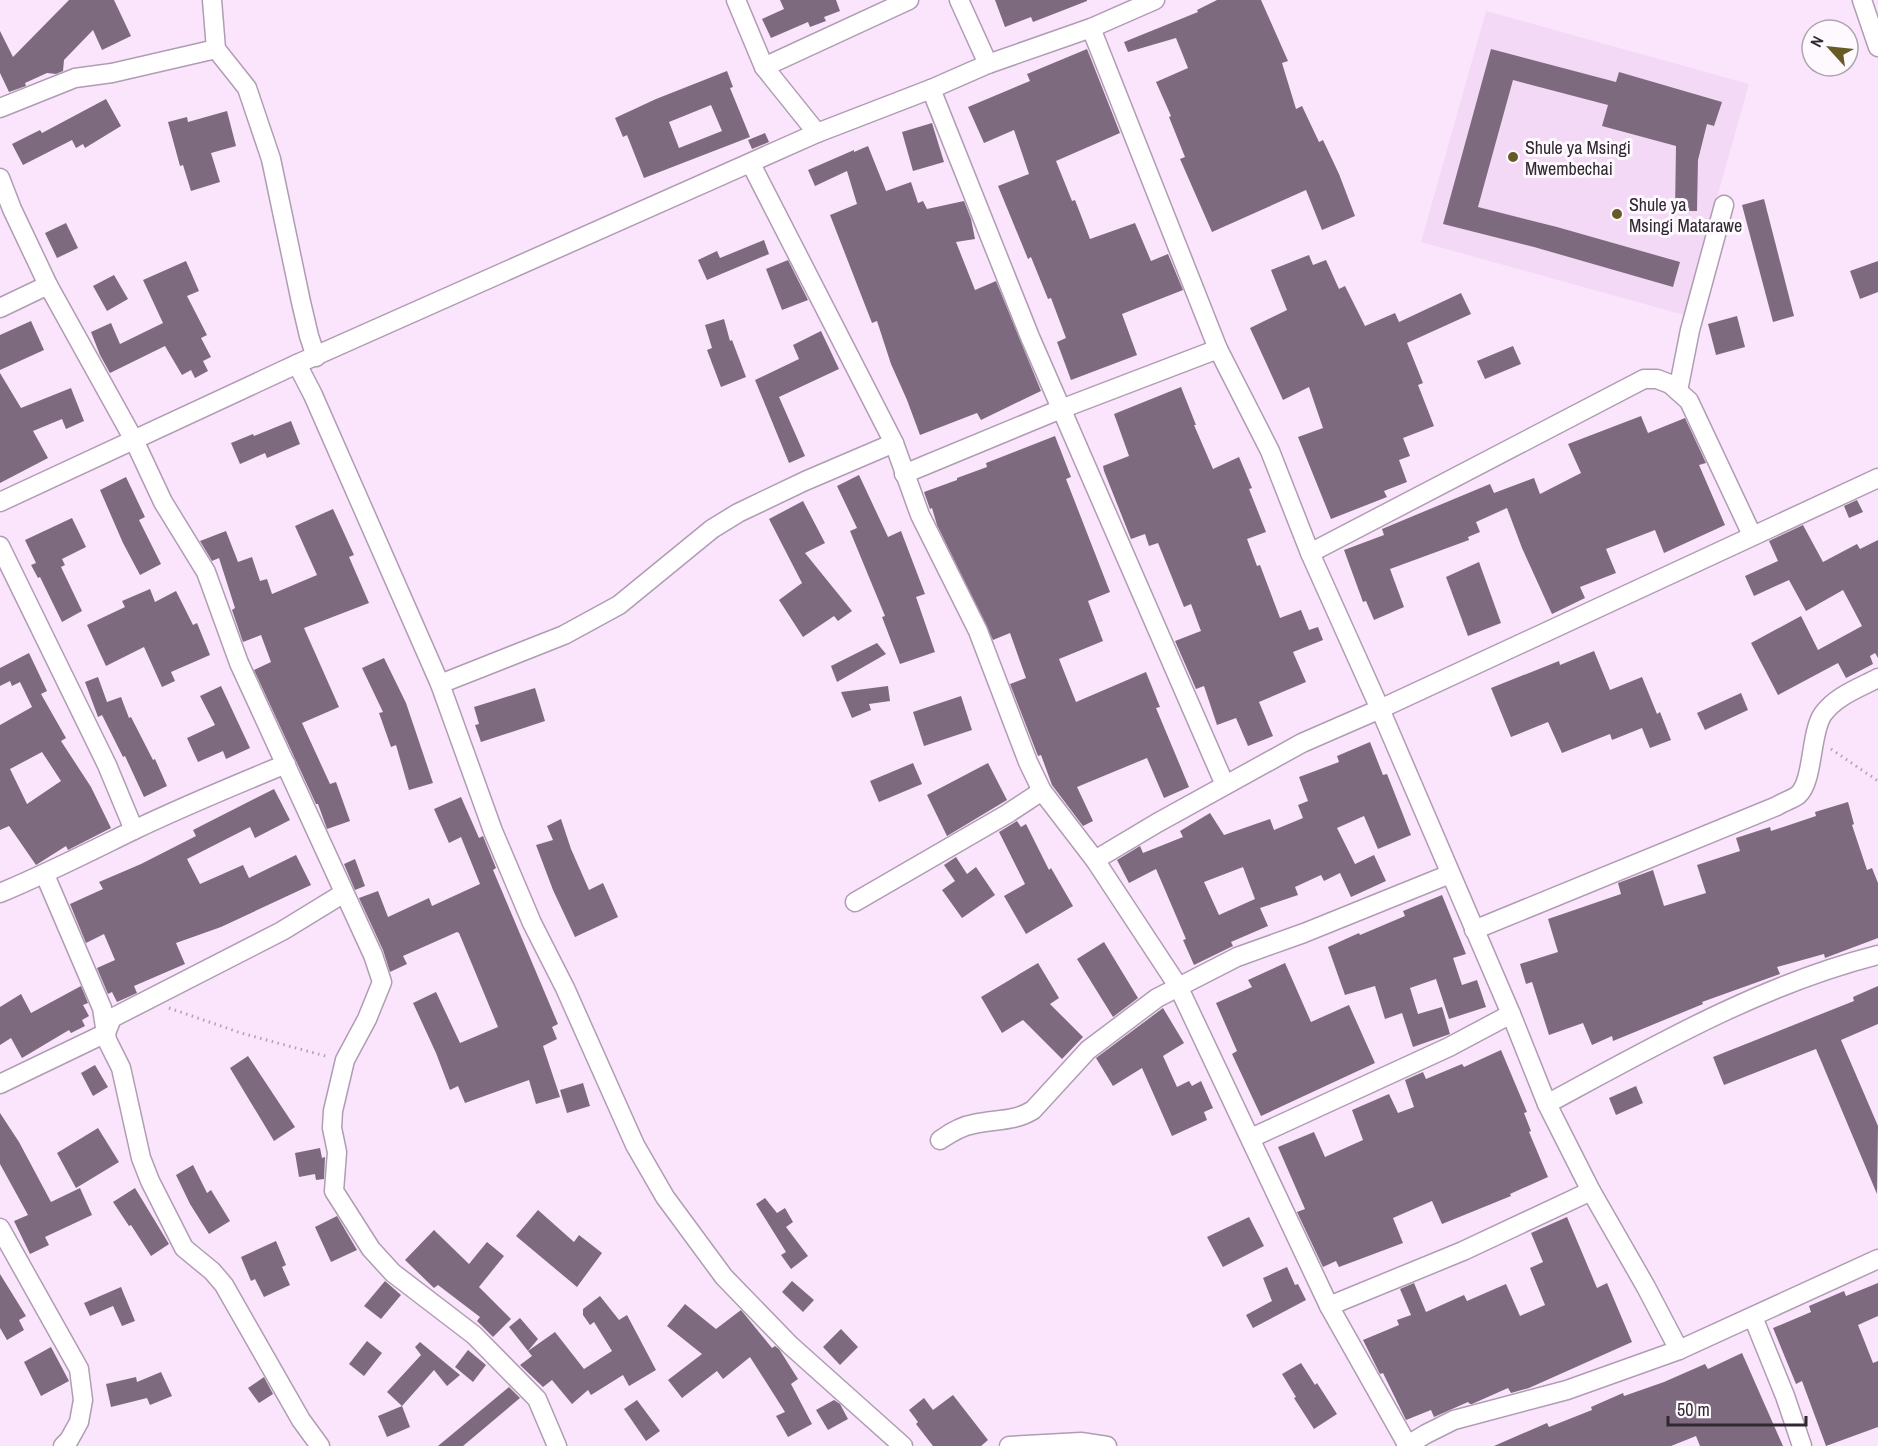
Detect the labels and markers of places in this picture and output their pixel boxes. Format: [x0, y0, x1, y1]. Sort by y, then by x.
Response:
place label: Shule ya Msingi Mwembechai [1525, 135, 1631, 181]
marker: Shule ya Msingi Mwembechai [1506, 150, 1520, 164]
place label: Shule ya Msingi Matarawe [1629, 192, 1742, 238]
marker: Shule ya Msingi Matarawe [1610, 207, 1624, 221]

